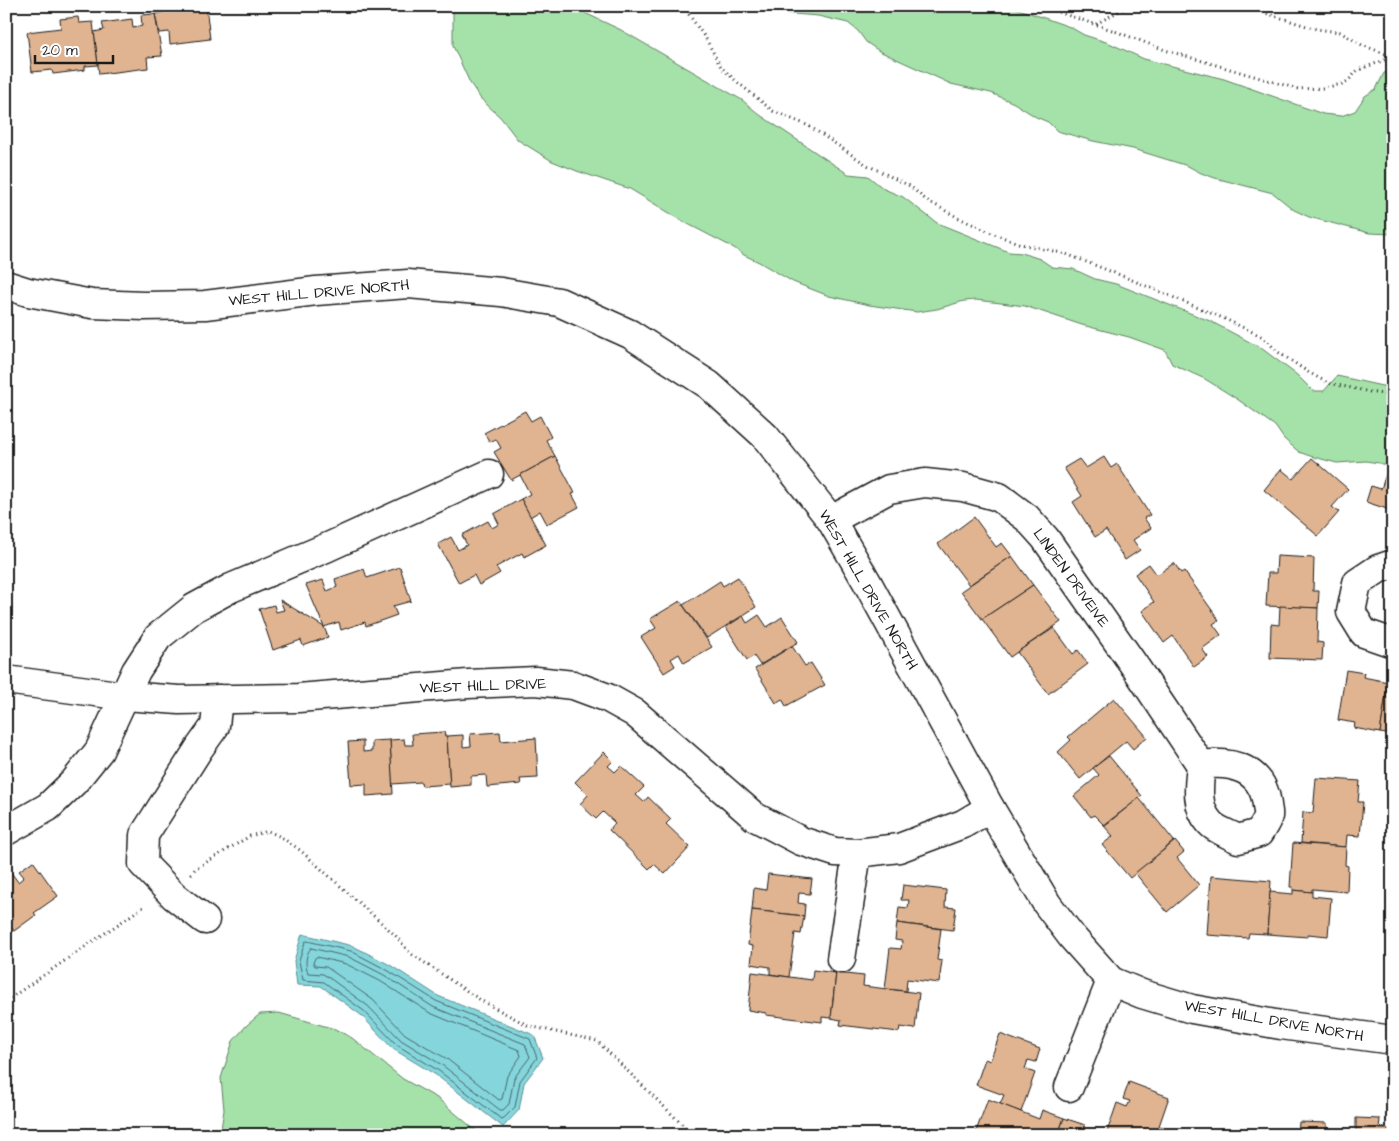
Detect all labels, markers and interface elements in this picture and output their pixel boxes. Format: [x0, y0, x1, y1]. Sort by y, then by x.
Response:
scale bar [35, 32, 112, 64]
text: 20 m [42, 40, 78, 61]
street label: WEST HILL DRIVE NORTH [228, 275, 410, 311]
street label: WEST HILL DRIVE NORTH [813, 506, 923, 674]
street label: LINDEN DRIVEIVE [1028, 524, 1114, 632]
street label: WEST HILL DRIVE [419, 673, 547, 699]
street label: WEST HILL DRIVE NORTH [1183, 995, 1365, 1047]

